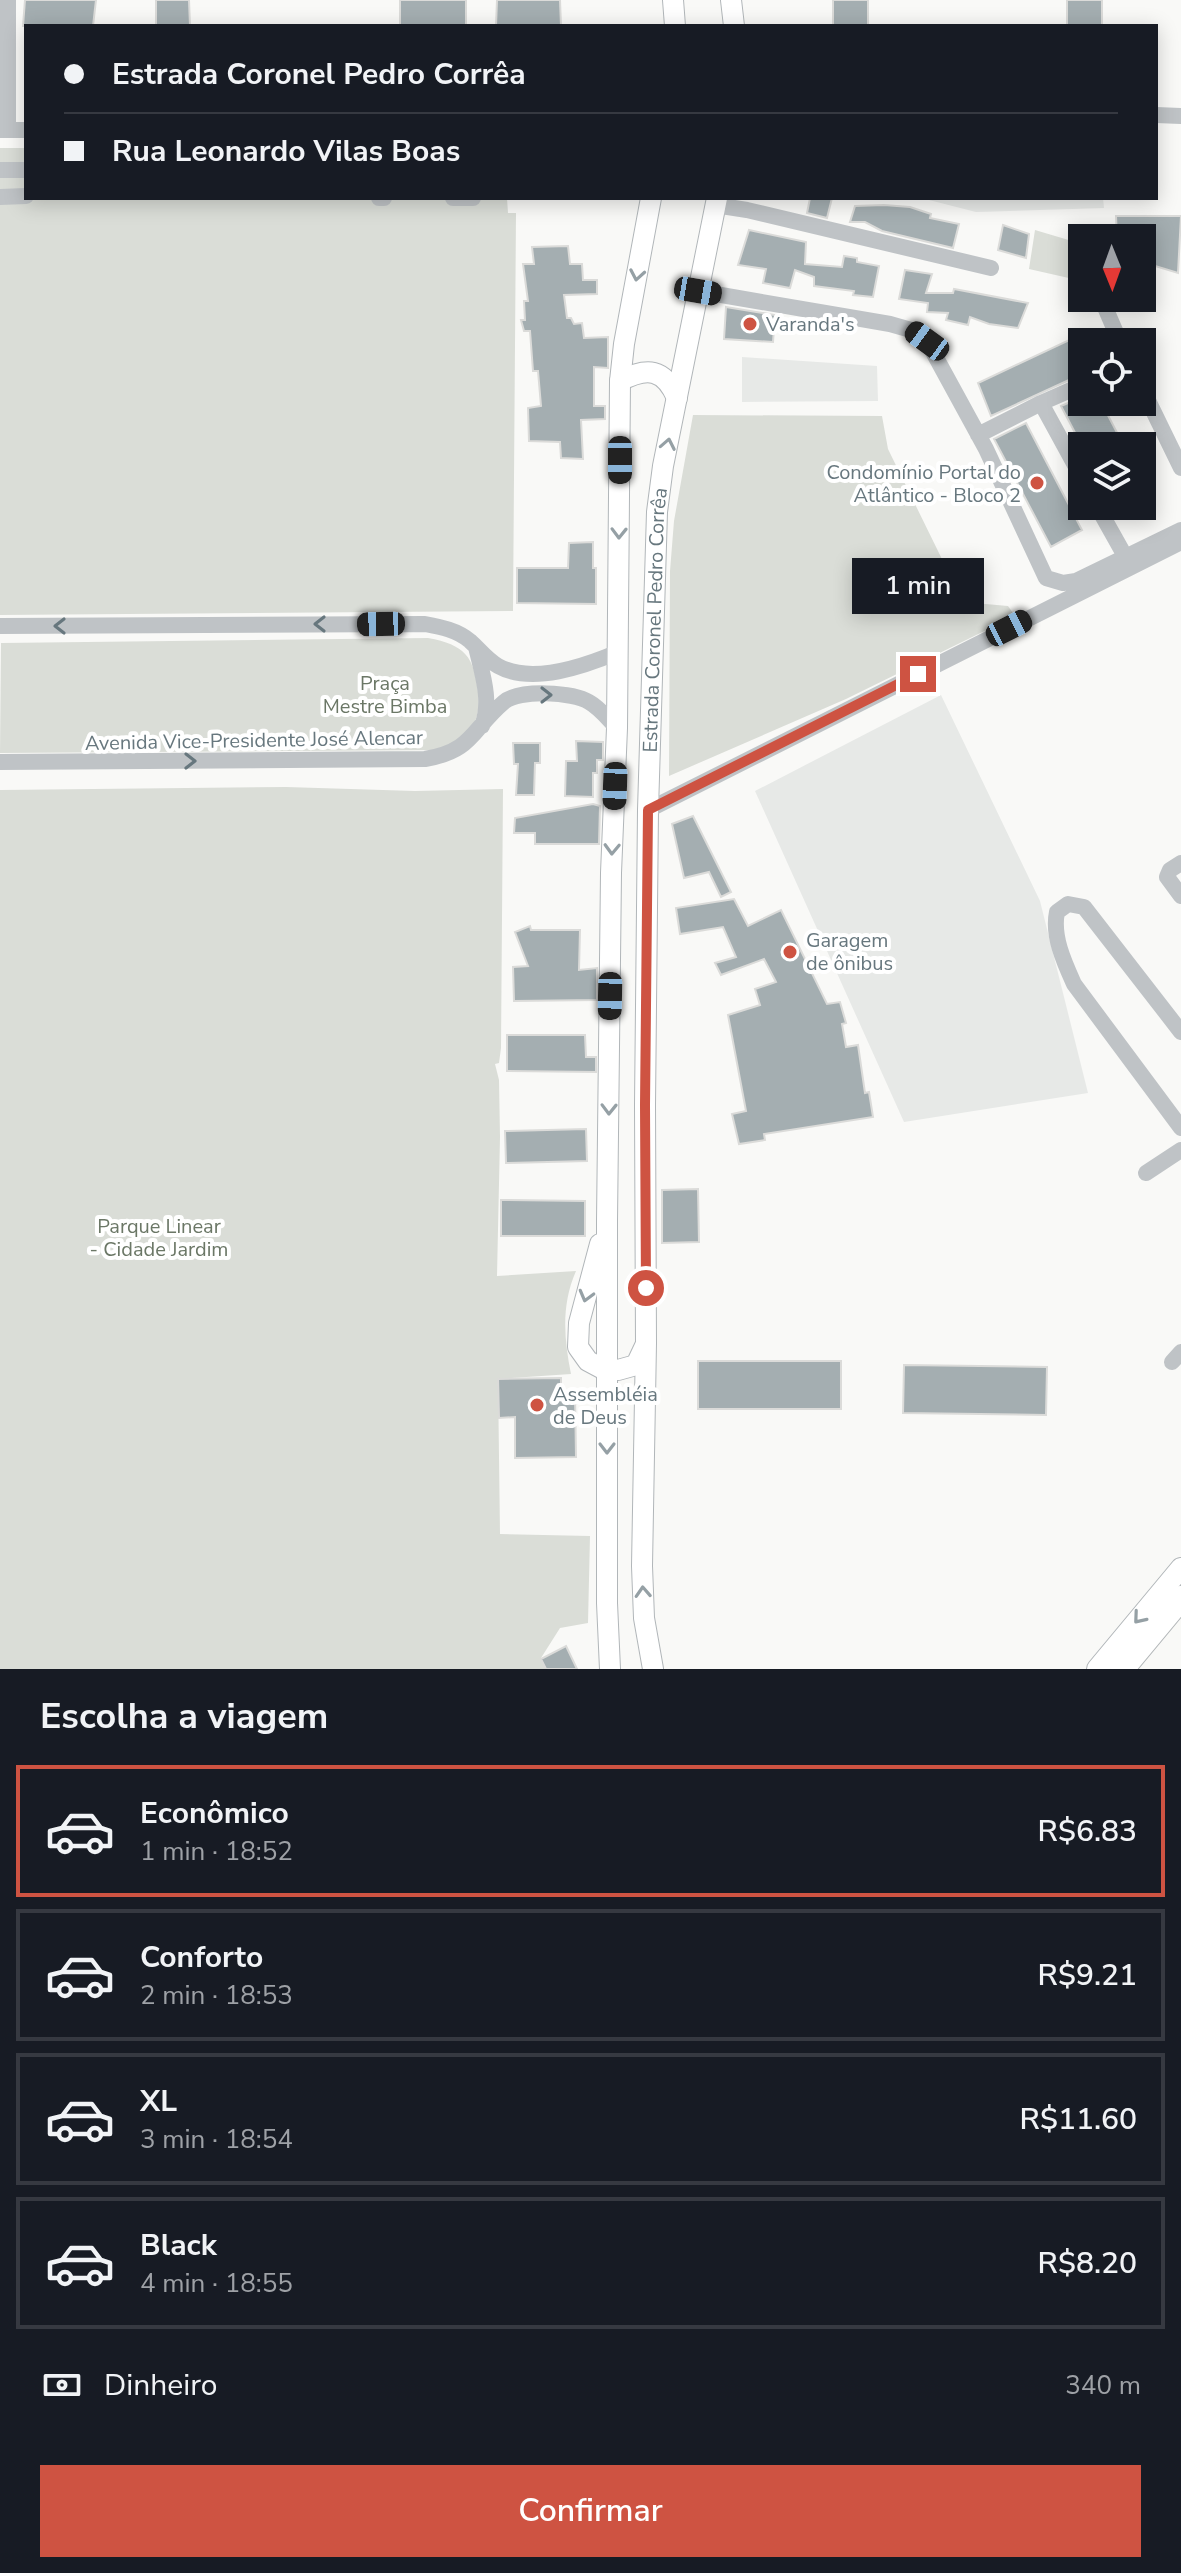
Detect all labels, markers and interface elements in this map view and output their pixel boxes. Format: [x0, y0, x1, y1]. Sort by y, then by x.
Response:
text: Estrada Coronel Pedro Corrêa [112, 54, 526, 95]
text: Rua Leonardo Vilas Boas [112, 131, 460, 172]
north arrow [1068, 224, 1156, 312]
map controls [1068, 224, 1156, 520]
one-way arrow [629, 268, 646, 282]
car [672, 275, 724, 307]
place label: Varanda's [765, 311, 855, 338]
marker: Varanda's [741, 315, 759, 333]
car [901, 317, 953, 365]
button: locate [1068, 328, 1156, 416]
button: layers [1068, 432, 1156, 520]
car [608, 436, 632, 484]
one-way arrow [658, 437, 675, 451]
place label: Condomínio Portal do Atlântico - Bloco 2 [826, 459, 1021, 509]
marker: Condomínio Portal do Atlântico - Bloco 2 [1028, 474, 1046, 492]
street label: Estrada Coronel Pedro Corrêa [637, 486, 674, 753]
one-way arrow [610, 527, 628, 540]
callout: 1 min [852, 558, 984, 614]
text: 1 min [885, 568, 951, 603]
car [982, 606, 1036, 650]
car [357, 612, 405, 636]
one-way arrow [313, 615, 326, 633]
one-way arrow [53, 617, 66, 634]
route end [900, 656, 936, 692]
park label: Praça Mestre Bimba [323, 670, 447, 720]
one-way arrow [540, 686, 553, 704]
street label: Avenida Vice-Presidente José Alencar [85, 724, 423, 757]
one-way arrow [184, 752, 197, 770]
car [602, 762, 628, 810]
one-way arrow [603, 843, 620, 856]
place label: Garagem de ônibus [806, 927, 893, 977]
marker: Garagem de ônibus [781, 943, 799, 961]
car [598, 972, 622, 1020]
one-way arrow [600, 1103, 617, 1116]
park label: Parque Linear - Cidade Jardim [90, 1213, 228, 1263]
route start [628, 1270, 664, 1306]
one-way arrow [578, 1288, 595, 1302]
place label: Assembléia de Deus [553, 1381, 658, 1431]
marker: Assembléia de Deus [528, 1396, 546, 1414]
one-way arrow [598, 1442, 616, 1455]
one-way arrow [634, 1585, 651, 1598]
one-way arrow [1134, 1609, 1149, 1624]
text: Escolha a viagem [40, 1692, 328, 1741]
text: Econômico [140, 1793, 289, 1834]
icon: car [44, 1795, 116, 1867]
text: R$6.83 [1038, 1811, 1137, 1852]
text: 1 min · 18:52 [140, 1834, 293, 1869]
text: Conforto [140, 1937, 263, 1978]
icon: car [44, 1939, 116, 2011]
text: R$9.21 [1038, 1955, 1137, 1996]
text: 2 min · 18:53 [140, 1978, 293, 2013]
text: XL [140, 2081, 177, 2122]
icon: car [44, 2083, 116, 2155]
text: R$11.60 [1020, 2099, 1137, 2140]
text: 3 min · 18:54 [140, 2122, 293, 2157]
text: Black [140, 2225, 217, 2266]
icon: car [44, 2227, 116, 2299]
text: R$8.20 [1038, 2243, 1137, 2284]
text: 4 min · 18:55 [140, 2266, 293, 2301]
icon: cash [40, 2363, 84, 2407]
text: Dinheiro [104, 2365, 217, 2406]
text: 340 m [1065, 2368, 1141, 2403]
button: Confirmar [40, 2465, 1141, 2557]

